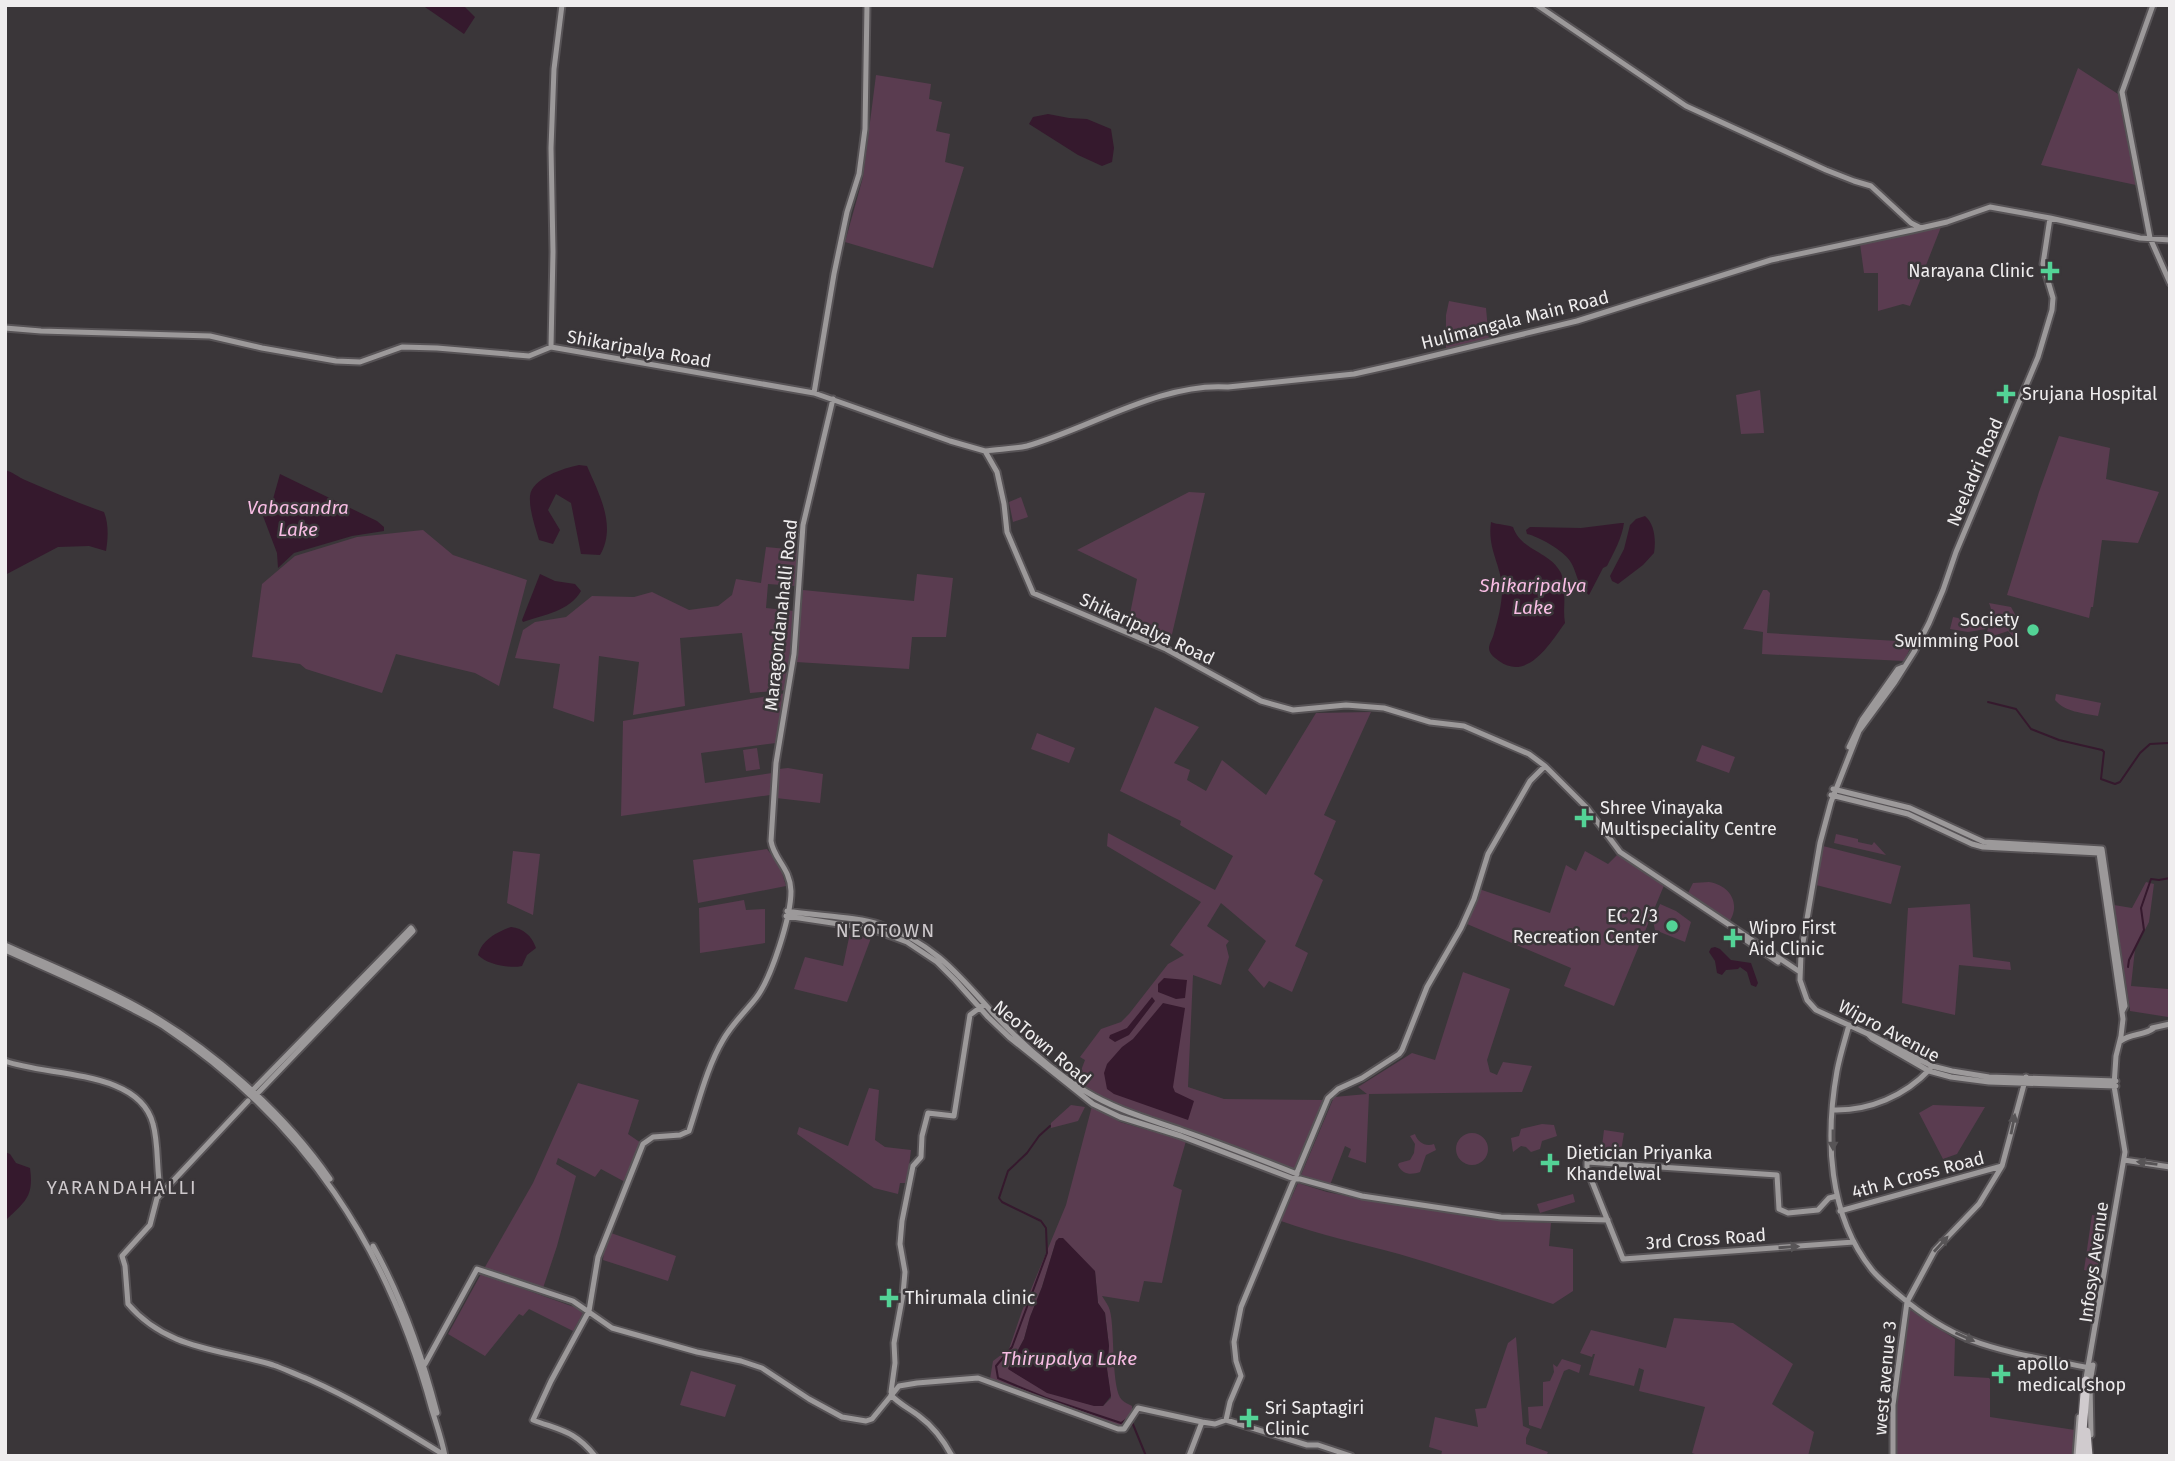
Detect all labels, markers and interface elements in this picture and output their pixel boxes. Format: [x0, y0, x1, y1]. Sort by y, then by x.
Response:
place label: Narayana Clinic [1908, 260, 2034, 282]
marker: Narayana Clinic [2040, 261, 2060, 281]
street label: Hulimangala Main Road [1419, 286, 1611, 354]
street label: Shikaripalya Road [565, 325, 713, 373]
place label: Srujana Hospital [2022, 383, 2157, 405]
marker: Srujana Hospital [1996, 384, 2016, 404]
street label: Neeladri Road [1942, 414, 2008, 530]
water label: Vabasandra Lake [247, 496, 349, 541]
street label: Maragondanahalli Road [760, 518, 802, 712]
water label: Shikaripalya Lake [1478, 574, 1587, 619]
street label: Shikaripalya Road [1076, 588, 1218, 670]
place label: Society Swimming Pool [1894, 609, 2019, 652]
marker: Society Swimming Pool [2025, 622, 2041, 638]
place label: Shree Vinayaka Multispeciality Centre [1600, 797, 1777, 840]
marker: Shree Vinayaka Multispeciality Centre [1574, 808, 1594, 828]
place label: EC 2/3 Recreation Center [1513, 905, 1658, 948]
place label: Wipro First Aid Clinic [1749, 917, 1837, 960]
marker: EC 2/3 Recreation Center [1664, 918, 1680, 934]
district label: NEOTOWN [836, 919, 936, 942]
marker: Wipro First Aid Clinic [1723, 928, 1743, 948]
street label: Wipro Avenue [1834, 995, 1944, 1067]
street label: NeoTown Road [989, 996, 1095, 1090]
one-way arrow [2008, 1113, 2019, 1135]
one-way arrow [1827, 1129, 1839, 1151]
place label: Dietician Priyanka Khandelwal [1566, 1142, 1713, 1185]
street label: 4th A Cross Road [1849, 1147, 1987, 1203]
marker: Dietician Priyanka Khandelwal [1540, 1153, 1560, 1173]
one-way arrow [2136, 1158, 2158, 1169]
district label: YARANDAHALLI [46, 1176, 198, 1199]
street label: Infosys Avenue [2075, 1200, 2113, 1324]
street label: 3rd Cross Road [1645, 1224, 1767, 1254]
one-way arrow [1933, 1235, 1948, 1252]
one-way arrow [1778, 1241, 1800, 1252]
place label: Thirumala clinic [905, 1287, 1036, 1309]
marker: Thirumala clinic [879, 1288, 899, 1308]
street label: west avenue 3 [1869, 1320, 1901, 1436]
one-way arrow [1955, 1332, 1976, 1343]
water label: Thirupalya Lake [1001, 1347, 1137, 1370]
place label: apollo medical shop [2017, 1353, 2126, 1396]
marker: apollo medical shop [1991, 1364, 2011, 1384]
place label: Sri Saptagiri Clinic [1265, 1397, 1364, 1440]
marker: Sri Saptagiri Clinic [1239, 1408, 1259, 1428]

